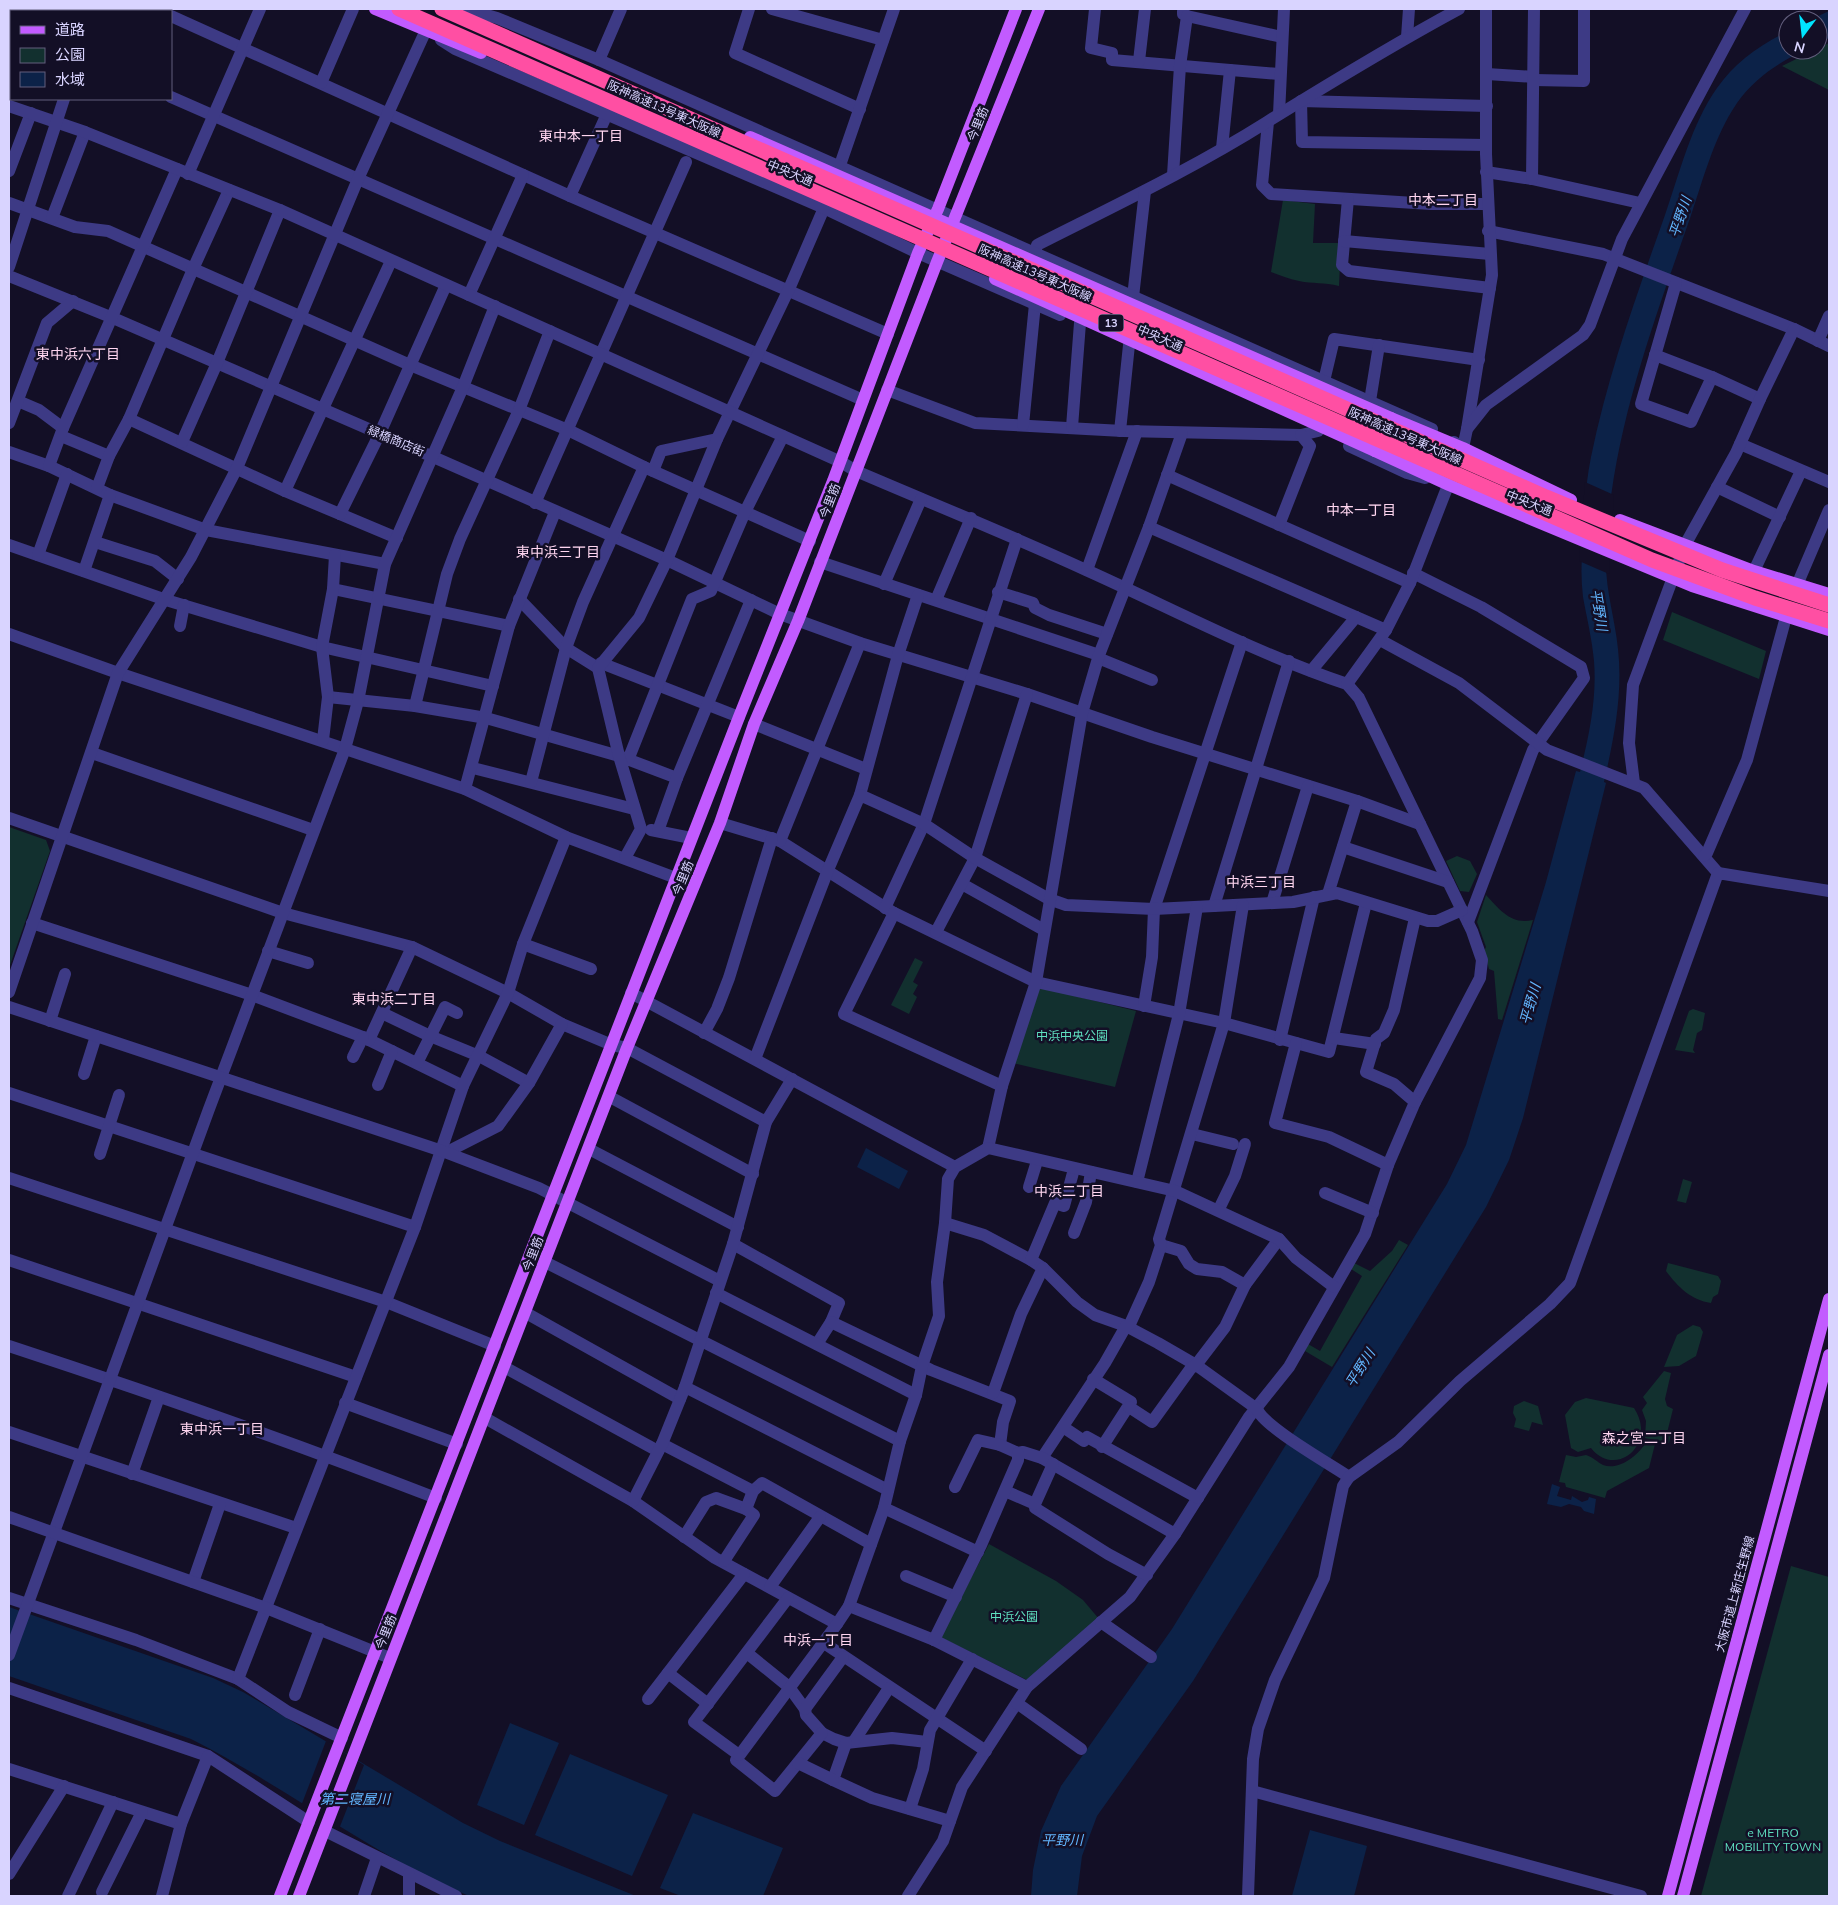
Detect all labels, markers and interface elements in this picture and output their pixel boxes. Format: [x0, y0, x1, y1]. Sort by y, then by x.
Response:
legend [10, 10, 172, 100]
north arrow [1778, 10, 1828, 60]
text: 道路 [55, 20, 85, 39]
text: N [1792, 37, 1807, 58]
text: 公園 [55, 45, 85, 64]
text: 水域 [55, 70, 85, 89]
street label: 阪神高速13号東大阪線 [605, 77, 723, 140]
street label: 今里筋 [964, 104, 991, 143]
district label: 東中本一丁目 [539, 127, 623, 145]
street label: 中央大通 [765, 156, 815, 189]
district label: 中本二丁目 [1408, 191, 1478, 209]
water label: 平野川 [1665, 192, 1696, 240]
street label: 阪神高速13号東大阪線 [976, 241, 1094, 304]
road number: 13 [1098, 314, 1124, 332]
street label: 中央大通 [1135, 321, 1185, 354]
district label: 東中浜六丁目 [36, 345, 120, 363]
street label: 阪神高速13号東大阪線 [1346, 404, 1464, 467]
street label: 緑橋商店街 [366, 422, 427, 459]
street label: 今里筋 [816, 481, 843, 520]
street label: 中央大通 [1504, 487, 1554, 518]
district label: 中本一丁目 [1326, 501, 1396, 519]
district label: 東中浜三丁目 [516, 543, 600, 561]
water label: 平野川 [1587, 588, 1611, 634]
street label: 今里筋 [669, 858, 696, 897]
district label: 中浜三丁目 [1226, 873, 1296, 891]
water label: 平野川 [1516, 979, 1545, 1027]
district label: 東中浜二丁目 [352, 990, 436, 1008]
park label: 中浜中央公園 [1036, 1028, 1108, 1043]
district label: 中浜二丁目 [1034, 1182, 1104, 1200]
street label: 今里筋 [519, 1234, 546, 1273]
water label: 平野川 [1341, 1344, 1380, 1391]
district label: 東中浜一丁目 [180, 1420, 264, 1438]
district label: 森之宮二丁目 [1602, 1429, 1686, 1447]
street label: 大阪市道上新庄生野線 [1712, 1534, 1757, 1654]
park label: 中浜公園 [990, 1609, 1038, 1624]
street label: 今里筋 [372, 1612, 399, 1651]
district label: 中浜一丁目 [783, 1631, 853, 1649]
water label: 第二寝屋川 [320, 1790, 392, 1808]
park label: e METRO MOBILITY TOWN [1725, 1825, 1821, 1854]
water label: 平野川 [1041, 1831, 1085, 1849]

